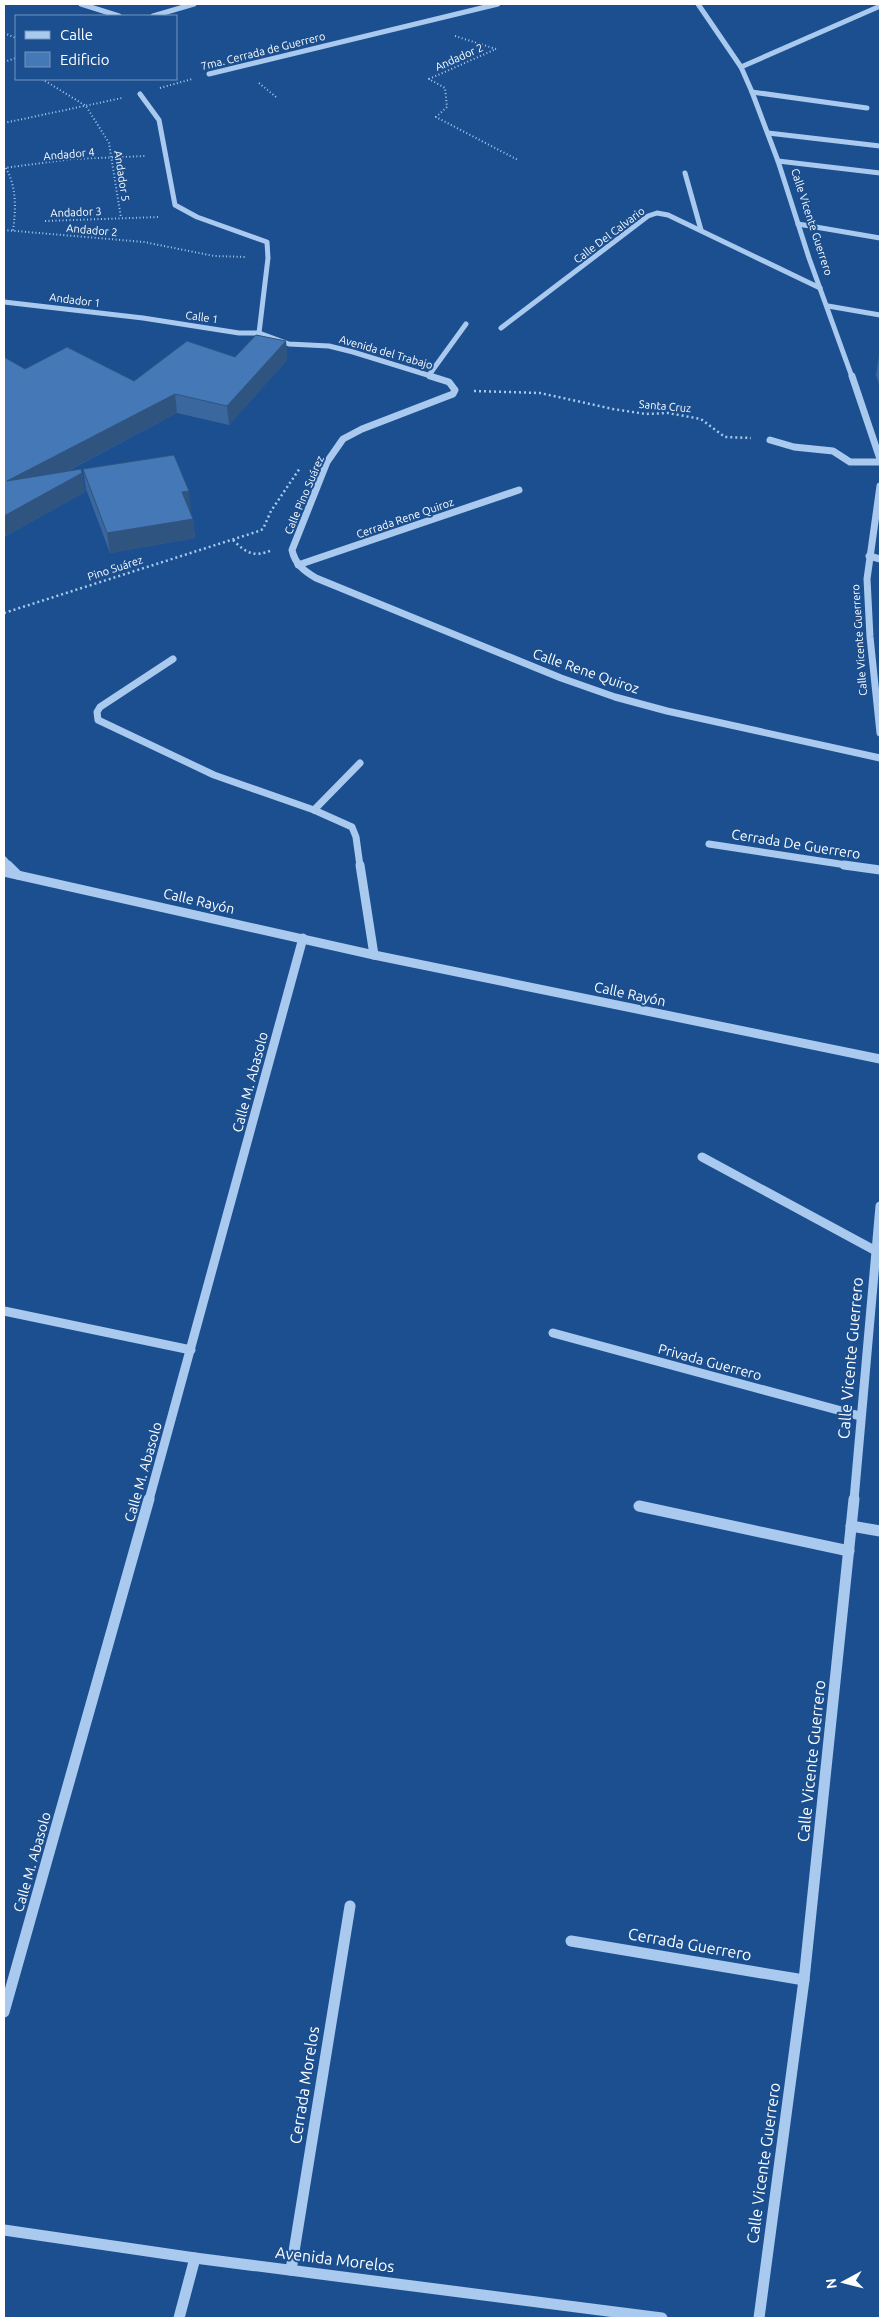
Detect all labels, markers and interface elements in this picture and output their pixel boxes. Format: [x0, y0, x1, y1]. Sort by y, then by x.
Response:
legend [15, 15, 178, 80]
text: Calle [60, 26, 93, 43]
street label: 7ma. Cerrada de Guerrero [200, 30, 326, 72]
street label: Andador 2 [433, 41, 485, 73]
text: Edificio [60, 51, 109, 68]
street label: Andador 4 [43, 146, 95, 162]
street label: Andador 5 [112, 150, 132, 202]
street label: Calle Vicente Guerrero [789, 167, 835, 277]
street label: Calle Del Calvario [571, 204, 647, 266]
street label: Andador 3 [50, 205, 102, 219]
street label: Andador 2 [66, 222, 118, 238]
street label: Andador 1 [49, 291, 101, 309]
street label: Calle 1 [185, 309, 219, 325]
street label: Avenida del Trabajo [338, 333, 434, 371]
street label: Santa Cruz [638, 398, 692, 414]
street label: Calle Pino Suárez [282, 454, 326, 536]
street label: Cerrada Rene Quiroz [355, 496, 455, 540]
street label: Pino Suárez [86, 553, 144, 583]
street label: Calle Vicente Guerrero [849, 584, 869, 696]
street label: Calle Rene Quiroz [531, 645, 641, 697]
street label: Cerrada De Guerrero [730, 826, 862, 862]
street label: Calle Rayón [162, 885, 236, 917]
street label: Calle Rayón [593, 979, 667, 1009]
street label: Calle M. Abasolo [229, 1030, 271, 1134]
street label: Calle Vicente Guerrero [834, 1276, 866, 1440]
street label: Privada Guerrero [657, 1340, 763, 1384]
street label: Calle M. Abasolo [121, 1420, 165, 1524]
street label: Calle Vicente Guerrero [794, 1679, 828, 1843]
street label: Calle M. Abasolo [10, 1810, 54, 1914]
street label: Cerrada Guerrero [627, 1924, 753, 1964]
street label: Cerrada Morelos [286, 2025, 322, 2145]
street label: Calle Vicente Guerrero [743, 2081, 783, 2245]
street label: Avenida Morelos [274, 2243, 396, 2275]
north arrow [819, 2257, 869, 2307]
text: N [823, 2277, 840, 2290]

